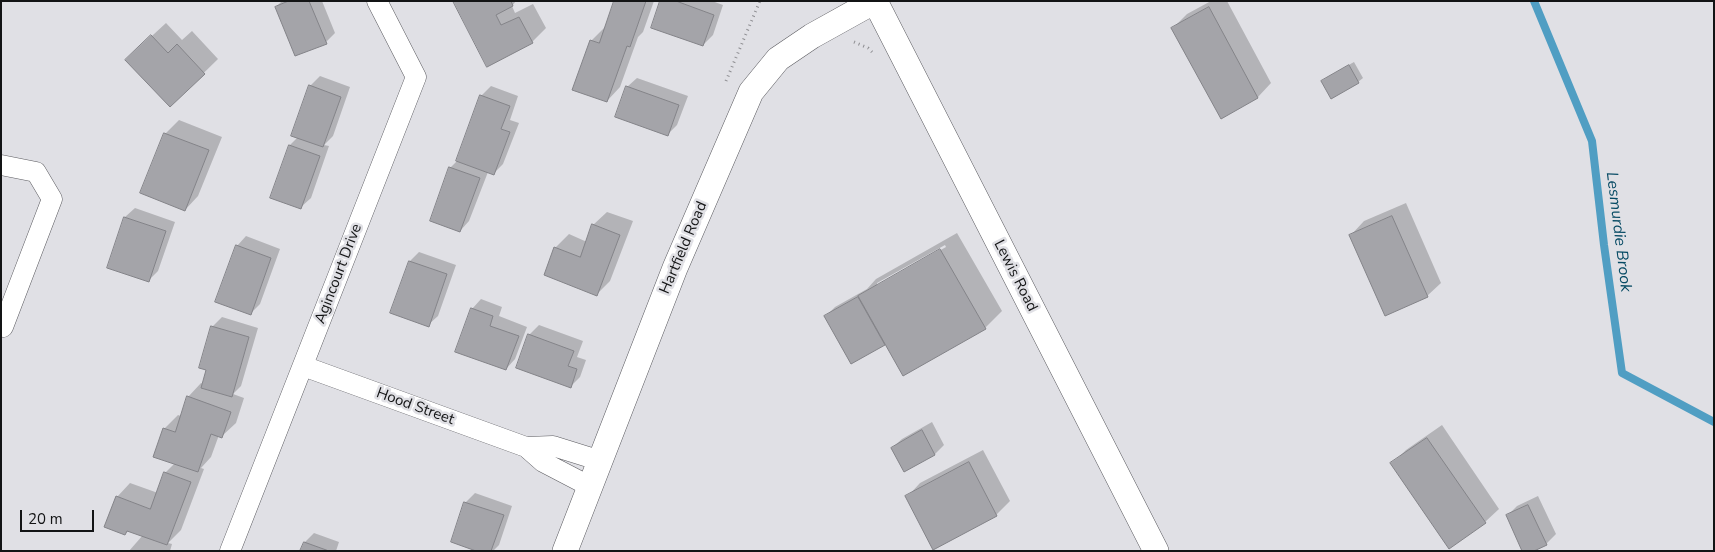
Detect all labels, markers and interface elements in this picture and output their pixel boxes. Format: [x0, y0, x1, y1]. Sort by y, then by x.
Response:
water label: Lesmurdie Brook [1601, 171, 1635, 293]
street label: Hartfield Road [656, 199, 712, 297]
street label: Agincourt Drive [312, 221, 366, 327]
street label: Lewis Road [989, 237, 1041, 315]
street label: Hood Street [374, 385, 456, 429]
scale bar [22, 500, 96, 532]
text: 20 m [28, 509, 63, 529]

